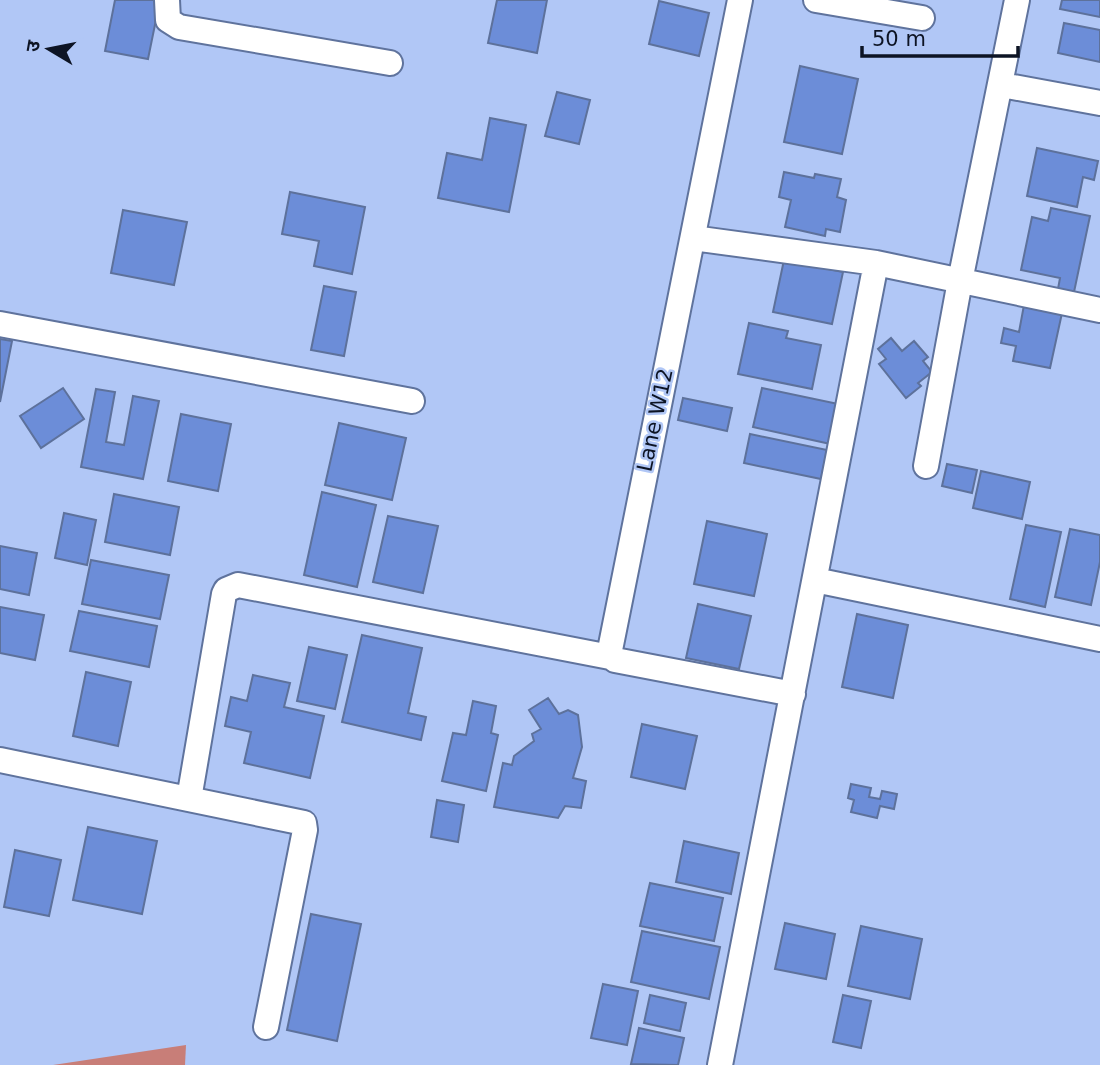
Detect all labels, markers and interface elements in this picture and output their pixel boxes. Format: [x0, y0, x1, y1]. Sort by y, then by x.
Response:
north arrow [14, 14, 84, 84]
scale bar [862, 14, 1018, 58]
text: 50 m [872, 27, 926, 51]
text: उ [20, 38, 44, 53]
street label: Lane W12 [632, 366, 678, 474]

